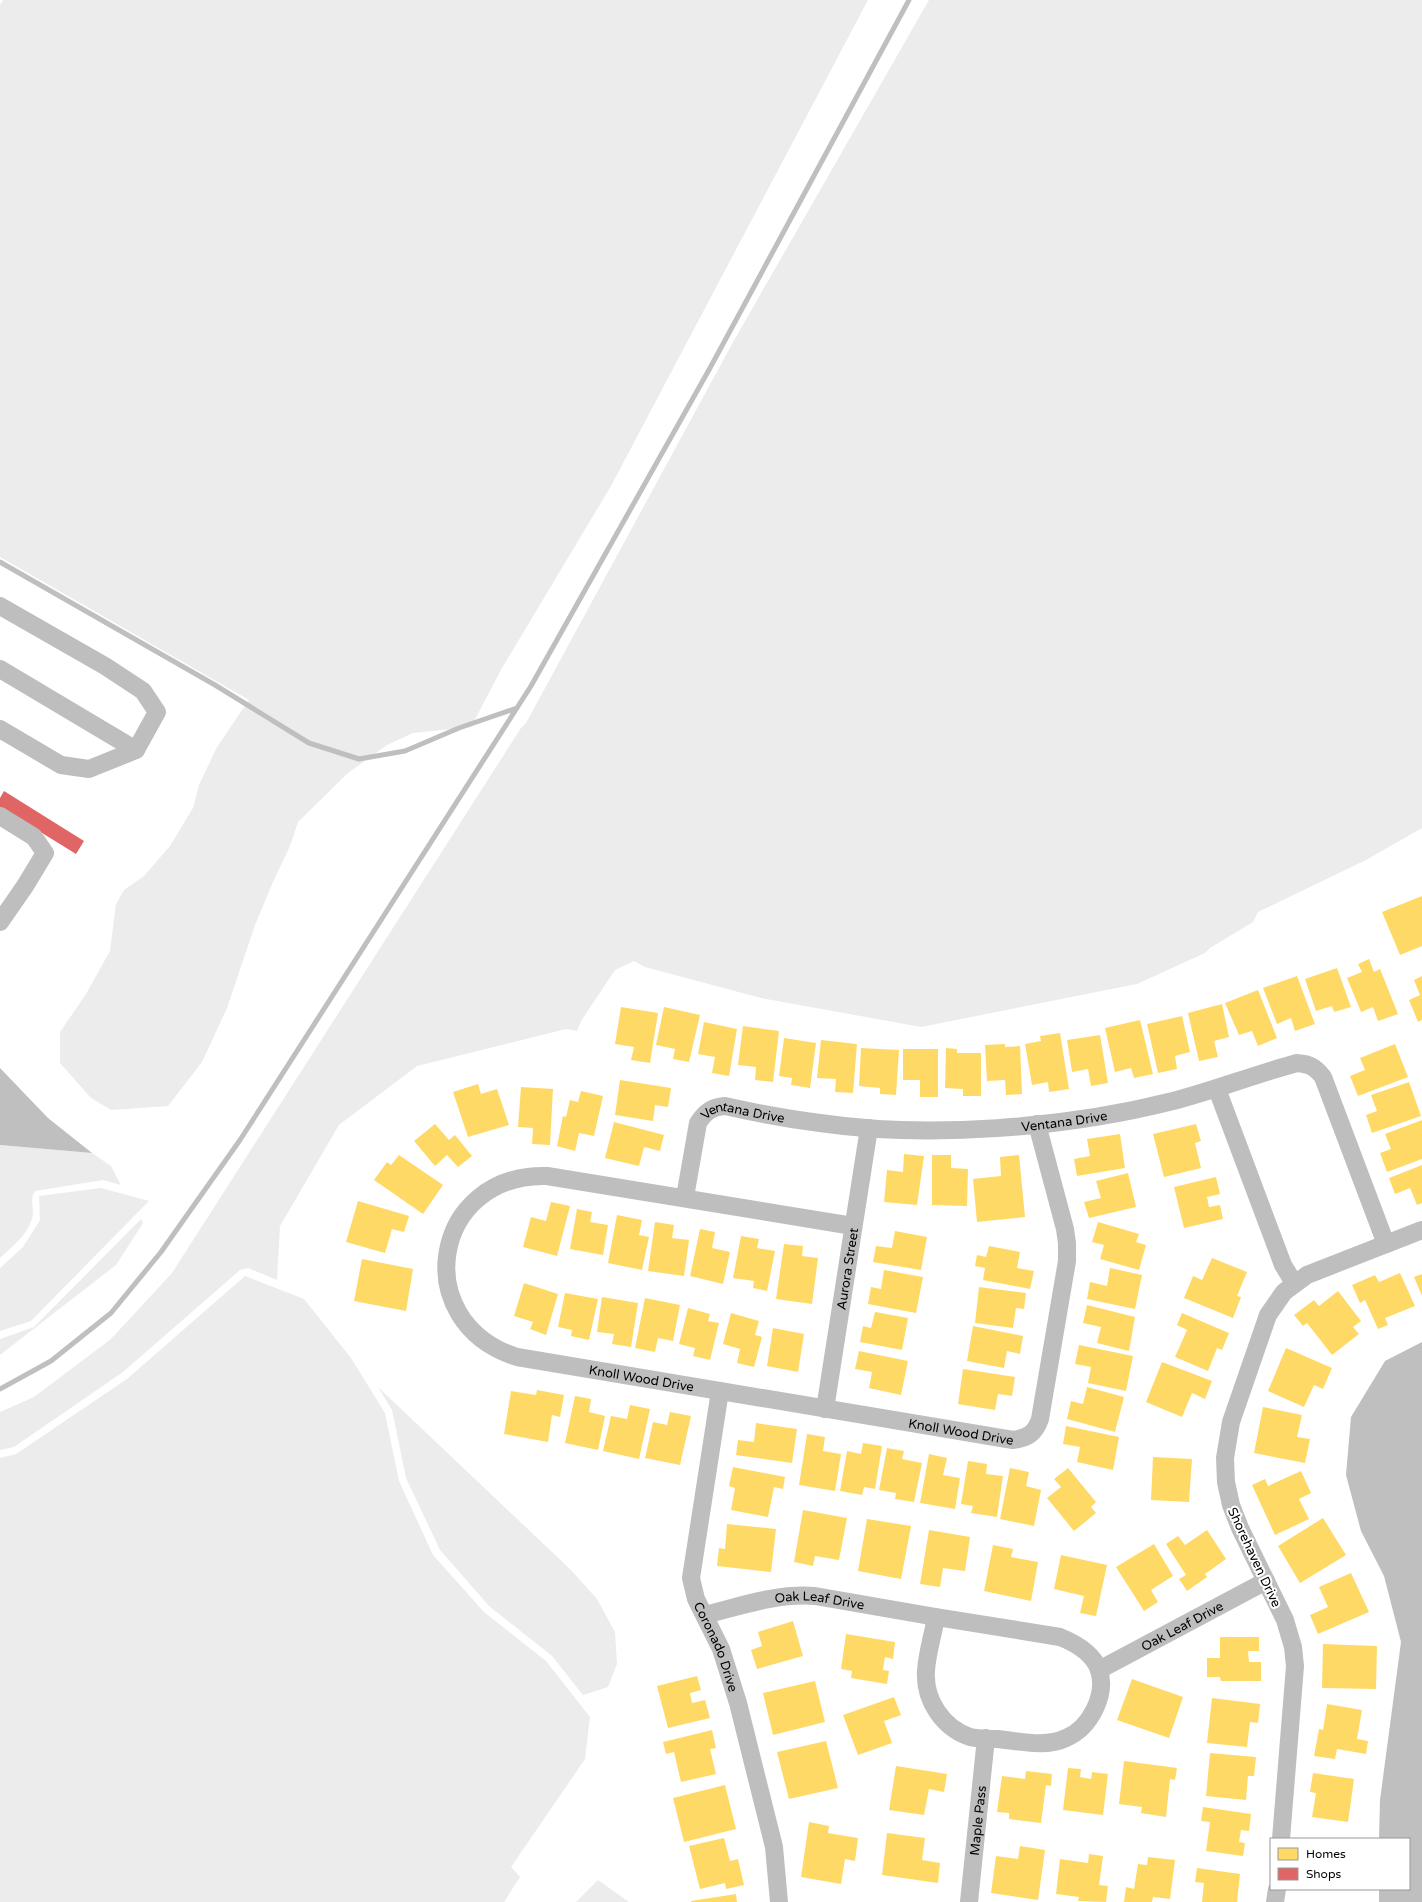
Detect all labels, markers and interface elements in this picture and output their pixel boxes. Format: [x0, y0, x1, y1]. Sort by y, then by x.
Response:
street label: Ventana Drive [698, 1099, 786, 1127]
street label: Ventana Drive [1021, 1108, 1109, 1135]
street label: Aurora Street [834, 1227, 862, 1311]
street label: Knoll Wood Drive [587, 1362, 695, 1395]
street label: Knoll Wood Drive [907, 1416, 1015, 1449]
street label: Shorehaven Drive [1224, 1505, 1284, 1610]
street label: Oak Leaf Drive [774, 1589, 866, 1613]
street label: Oak Leaf Drive [1139, 1598, 1226, 1655]
street label: Coronado Drive [690, 1600, 741, 1694]
street label: Maple Pass [967, 1785, 990, 1856]
legend [1270, 1838, 1410, 1890]
text: Homes [1306, 1847, 1346, 1861]
text: Shops [1306, 1867, 1341, 1881]

